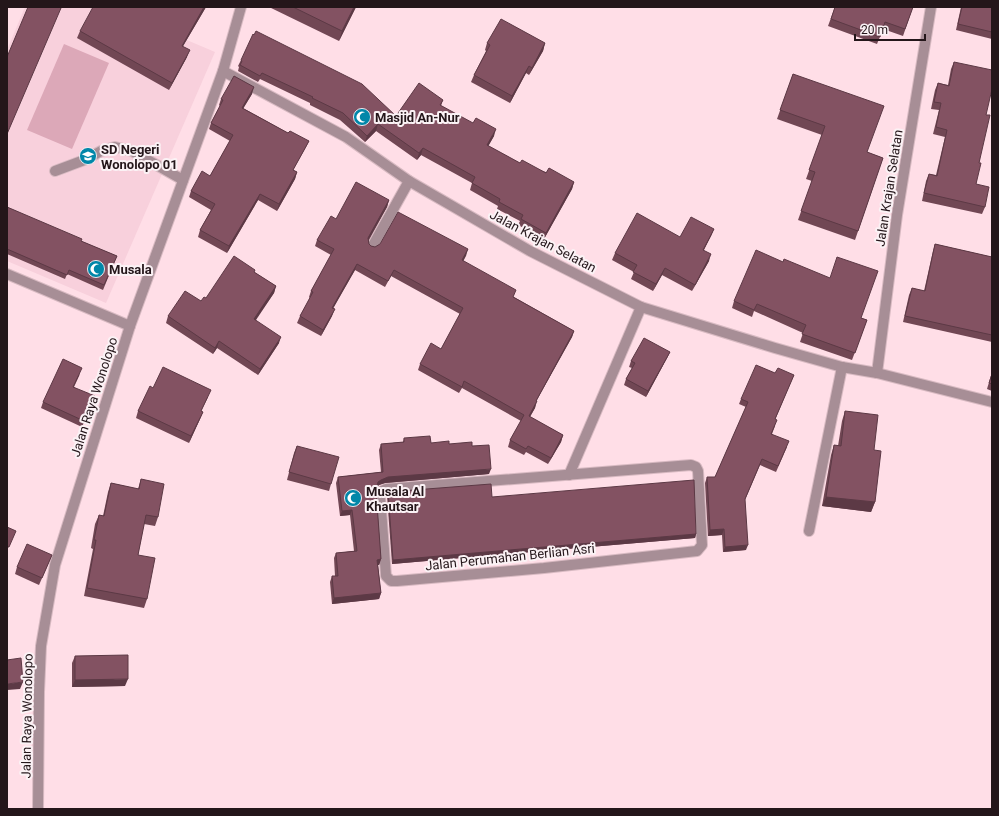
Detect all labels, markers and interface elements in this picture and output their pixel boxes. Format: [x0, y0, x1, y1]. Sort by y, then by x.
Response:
scale bar [855, 16, 925, 42]
text: 20 m [861, 23, 888, 37]
mosque icon: Masjid An-Nur [352, 107, 372, 127]
place label: Masjid An-Nur [375, 110, 460, 125]
street label: Jalan Krajan Selatan [872, 128, 906, 248]
place label: SD Negeri Wonolopo 01 [101, 142, 178, 172]
school or university icon: SD Negeri Wonolopo 01 [78, 146, 98, 166]
street label: Jalan Krajan Selatan [487, 207, 599, 275]
mosque icon: Musala [86, 259, 106, 279]
place label: Musala [109, 262, 152, 277]
street label: Jalan Raya Wonolopo [68, 335, 120, 459]
place label: Musala Al Khautsar [366, 484, 424, 514]
mosque icon: Musala Al Khautsar [343, 488, 363, 508]
street label: Jalan Perumahan Berlian Asri [424, 541, 596, 573]
street label: Jalan Raya Wonolopo [18, 653, 36, 779]

